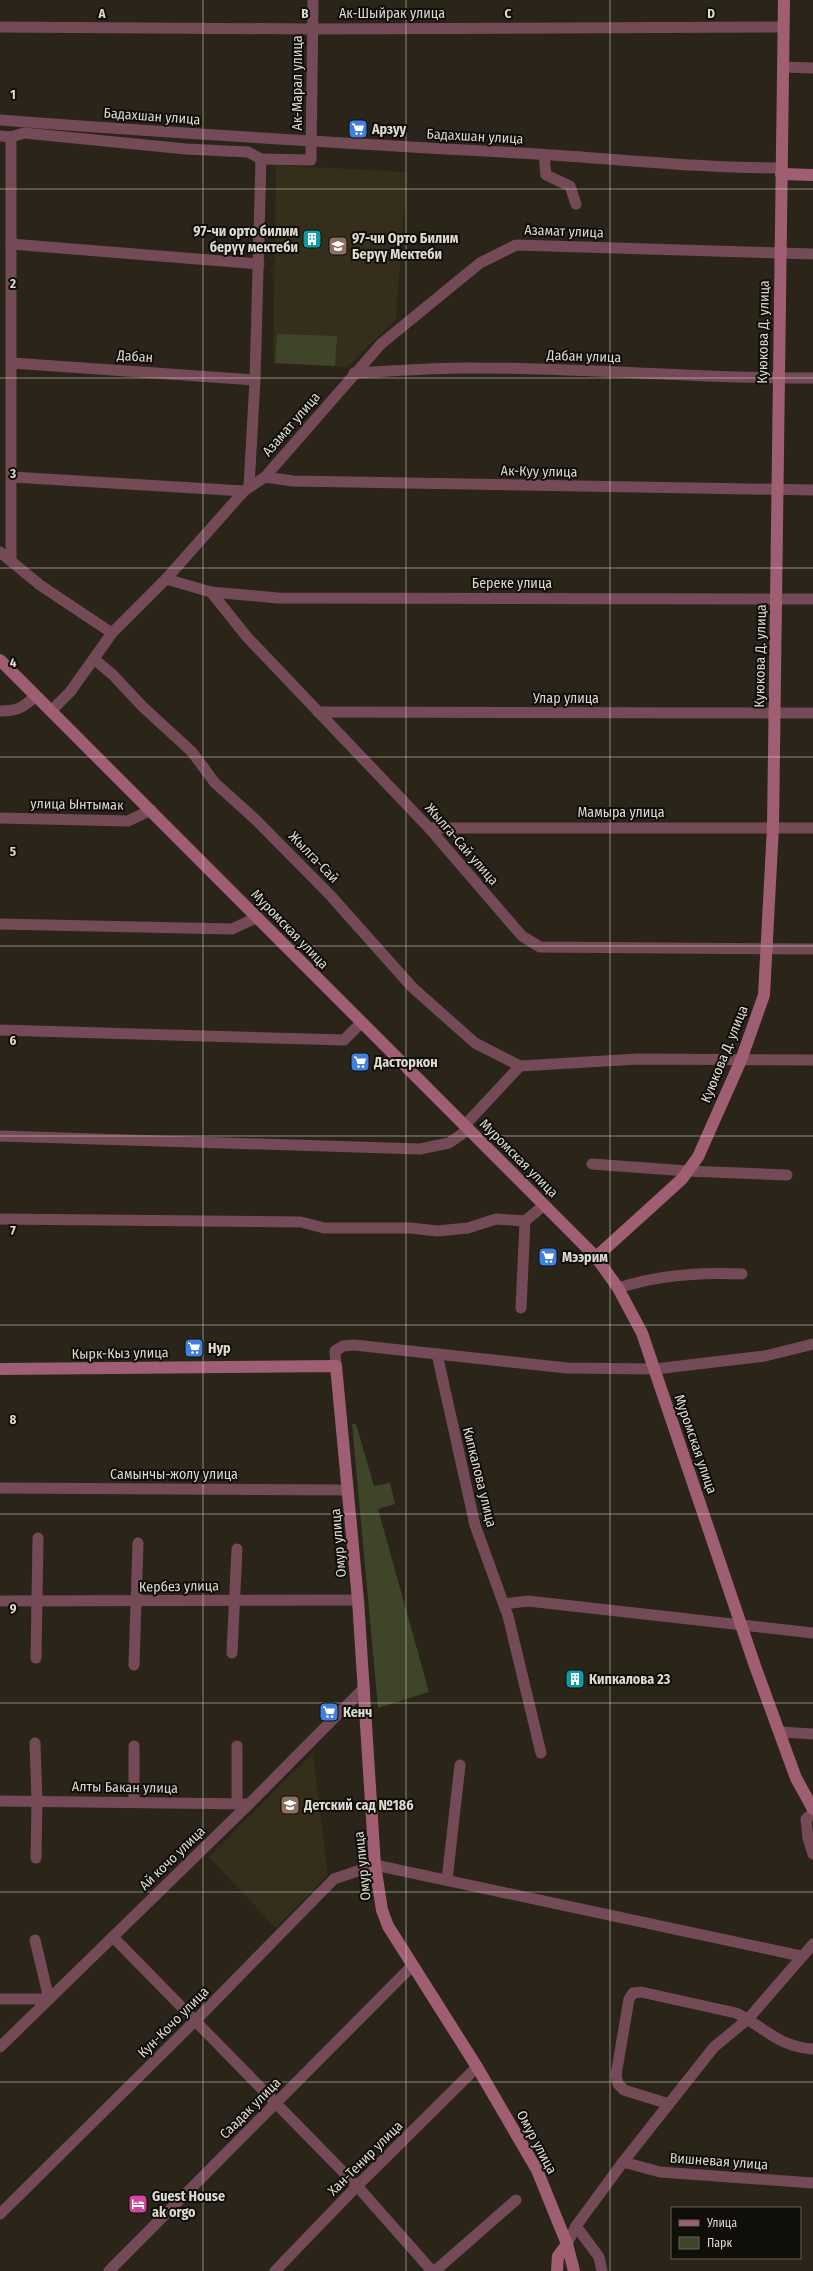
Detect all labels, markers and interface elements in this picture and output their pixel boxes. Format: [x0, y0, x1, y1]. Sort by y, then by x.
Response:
street label: Ак-Шыйрак улица [339, 5, 445, 22]
text: A [97, 6, 106, 21]
text: B [301, 6, 309, 21]
text: C [505, 6, 512, 21]
text: D [707, 6, 715, 21]
street label: Ак-Марал улица [289, 35, 306, 131]
text: 1 [10, 87, 16, 102]
street label: Бадахшан улица [103, 105, 201, 128]
supermarket icon: Арзуу [347, 118, 369, 140]
place label: Арзуу [371, 121, 407, 138]
street label: Бадахшан улица [426, 125, 524, 148]
street label: Азамат улица [524, 222, 604, 241]
place label: 97-чи орто билим берүү мектеби [193, 223, 298, 256]
building icon: 97-чи орто билим берүү мектеби [301, 228, 323, 250]
place label: 97-чи Орто Билим Берүү Мектеби [352, 230, 459, 263]
school or university icon: 97-чи Орто Билим Берүү Мектеби [327, 235, 349, 257]
text: 2 [9, 276, 16, 291]
street label: Куюкова Д. улица [754, 280, 773, 384]
street label: Дабан [115, 347, 154, 366]
street label: Дабан улица [545, 347, 622, 366]
street label: Азамат улица [259, 389, 324, 460]
street label: Ак-Куу улица [500, 462, 578, 481]
text: 3 [9, 466, 16, 481]
street label: Береке улица [472, 575, 552, 592]
street label: Куюкова Д. улица [751, 604, 770, 708]
text: 4 [10, 655, 17, 670]
street label: Улар улица [532, 690, 599, 707]
street label: улица Ынтымак [30, 795, 124, 814]
street label: Жылга-Сай улица [421, 800, 502, 889]
street label: Мамыра улица [577, 804, 665, 821]
street label: Жылга-Сай [285, 828, 342, 887]
text: 5 [10, 844, 16, 859]
street label: Муромская улица [247, 886, 332, 973]
street label: Куюкова Д. улица [697, 1003, 752, 1105]
text: 6 [10, 1033, 17, 1048]
supermarket icon: Дасторкон [349, 1051, 371, 1073]
place label: Дасторкон [373, 1054, 438, 1071]
street label: Муромская улица [476, 1116, 562, 1201]
text: 7 [10, 1223, 16, 1238]
supermarket icon: Мээрим [537, 1246, 559, 1268]
place label: Мээрим [562, 1249, 608, 1266]
supermarket icon: Нур [183, 1337, 205, 1359]
place label: Нур [208, 1340, 231, 1357]
street label: Кырк-Кыз улица [71, 1344, 169, 1363]
street label: Муромская улица [671, 1392, 721, 1496]
text: 8 [10, 1412, 17, 1427]
street label: Кипкалова улица [459, 1425, 500, 1529]
street label: Самынчы-жолу улица [110, 1466, 238, 1483]
street label: Омур улица [327, 1508, 350, 1578]
street label: Кербез улица [139, 1577, 219, 1596]
text: 9 [10, 1601, 17, 1616]
building icon: Кипкалова 23 [564, 1668, 586, 1690]
place label: Кипкалова 23 [589, 1671, 671, 1688]
supermarket icon: Кенч [318, 1701, 340, 1723]
place label: Кенч [343, 1704, 372, 1721]
street label: Алты Бакан улица [72, 1778, 178, 1797]
school or university icon: Детский сад №186 [279, 1794, 301, 1816]
place label: Детский сад №186 [303, 1797, 414, 1814]
street label: Ай кочо улица [136, 1823, 209, 1894]
street label: Омур улица [350, 1830, 375, 1901]
street label: Кун-Кочо улица [134, 1983, 213, 2061]
street label: Саадак улица [216, 2074, 285, 2142]
street label: Омур улица [513, 2108, 560, 2177]
street label: Хан-Тенир улица [324, 2117, 406, 2199]
street label: Вишневая улица [669, 2150, 769, 2173]
place label: Guest House ak orgo [152, 2188, 225, 2221]
hotel icon: Guest House ak orgo [127, 2193, 149, 2215]
legend [671, 2207, 801, 2259]
text: Улица [706, 2216, 737, 2230]
text: Парк [707, 2236, 733, 2250]

